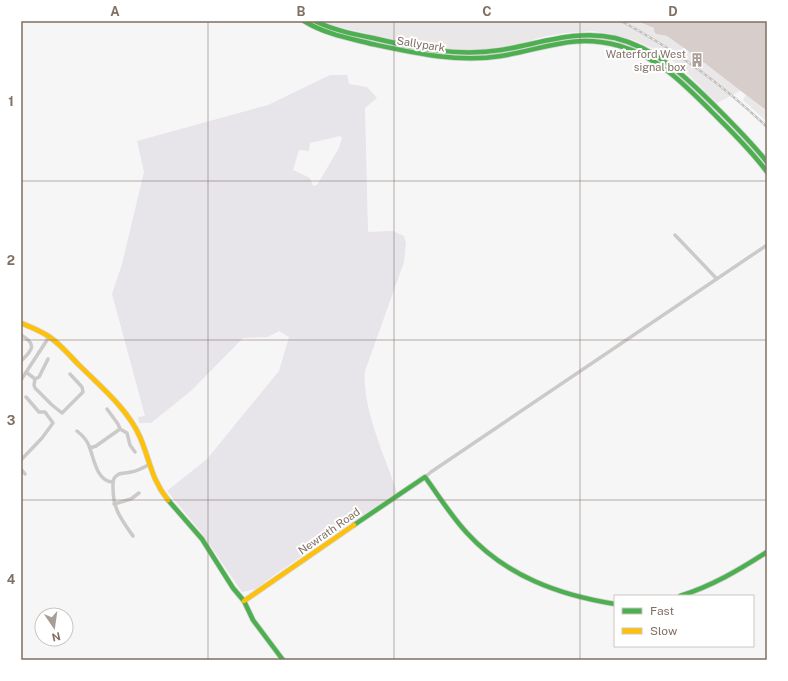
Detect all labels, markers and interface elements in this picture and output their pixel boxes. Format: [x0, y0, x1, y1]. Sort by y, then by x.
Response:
text: A [110, 4, 120, 19]
text: B [297, 4, 306, 19]
text: C [482, 4, 492, 19]
text: D [668, 4, 678, 19]
street label: Sallypark [396, 34, 446, 54]
place label: Waterford West signal box [606, 48, 686, 73]
building icon: Waterford West signal box [689, 52, 705, 68]
text: 1 [8, 94, 14, 109]
text: 2 [7, 253, 15, 268]
text: 3 [7, 413, 16, 428]
street label: Newrath Road [296, 505, 362, 557]
text: 4 [7, 572, 16, 587]
legend [614, 595, 754, 647]
text: Fast [650, 604, 675, 618]
north arrow [34, 607, 74, 647]
text: Slow [650, 624, 678, 638]
text: N [51, 630, 62, 644]

